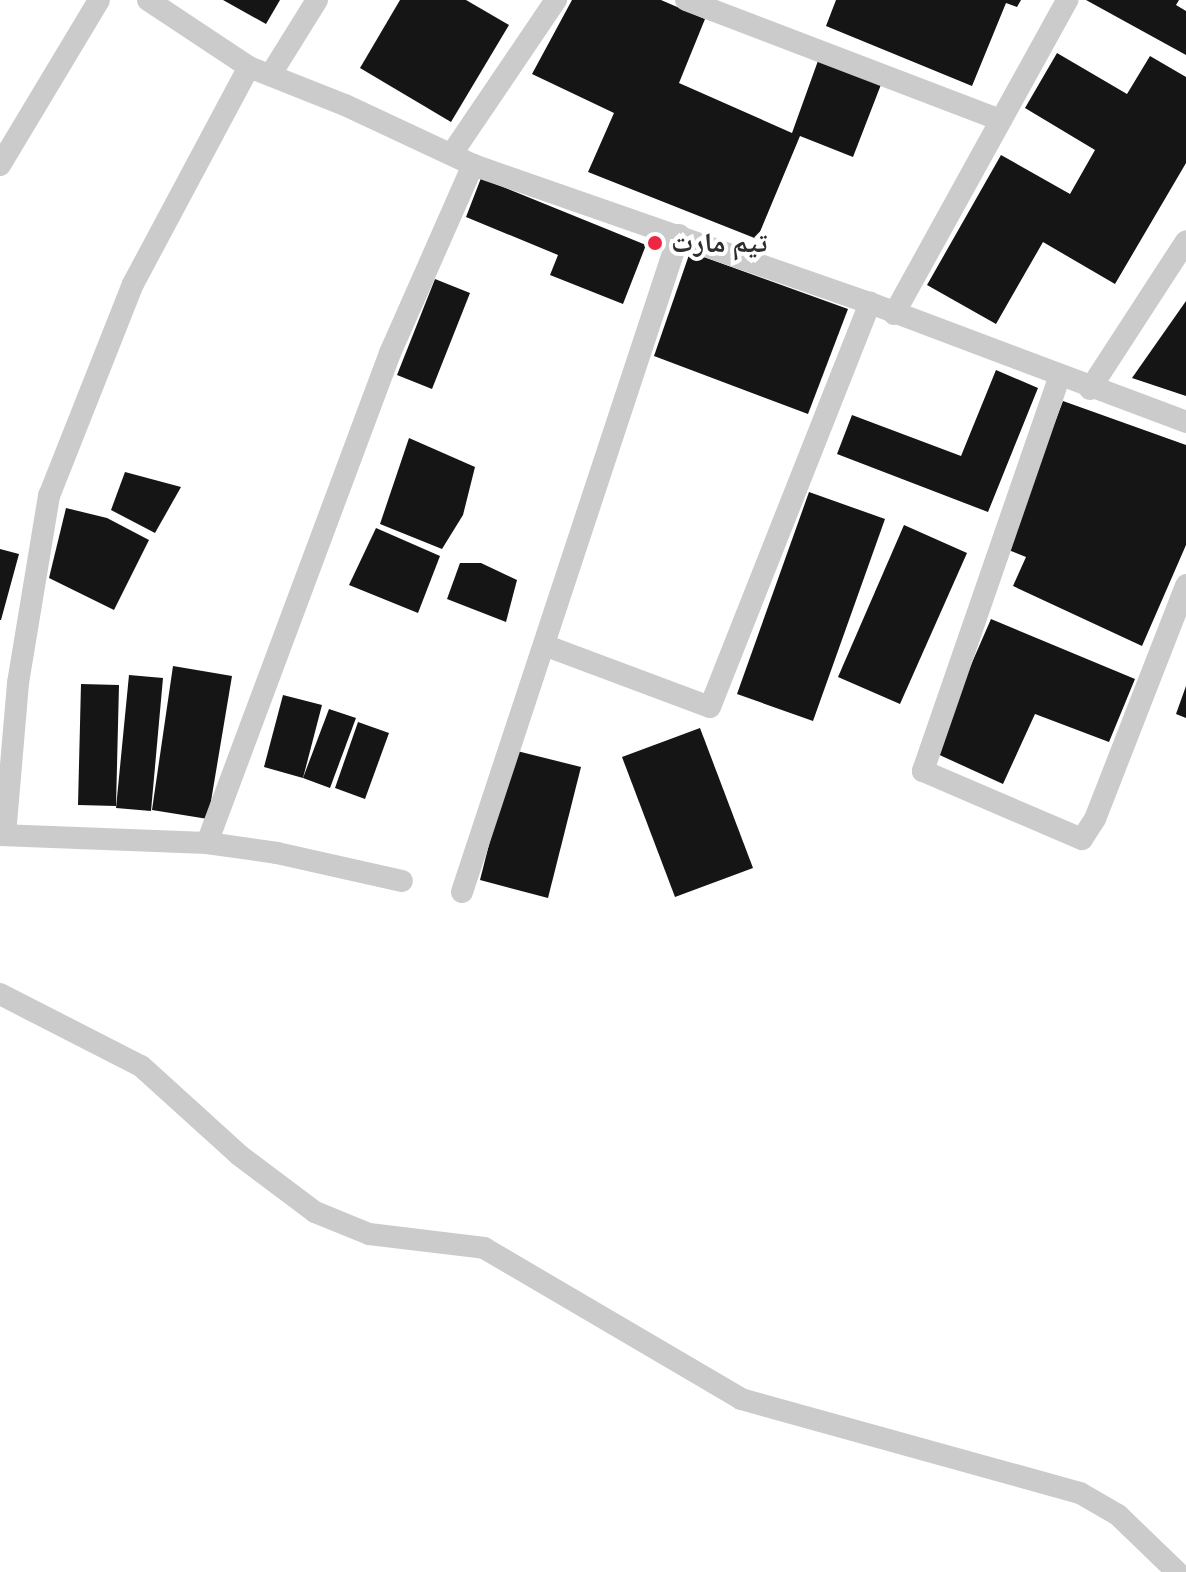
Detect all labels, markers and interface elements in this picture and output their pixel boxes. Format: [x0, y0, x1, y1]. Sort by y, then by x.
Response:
place label: تيم مارت [671, 226, 767, 260]
marker: تيم مارت [646, 234, 664, 252]

